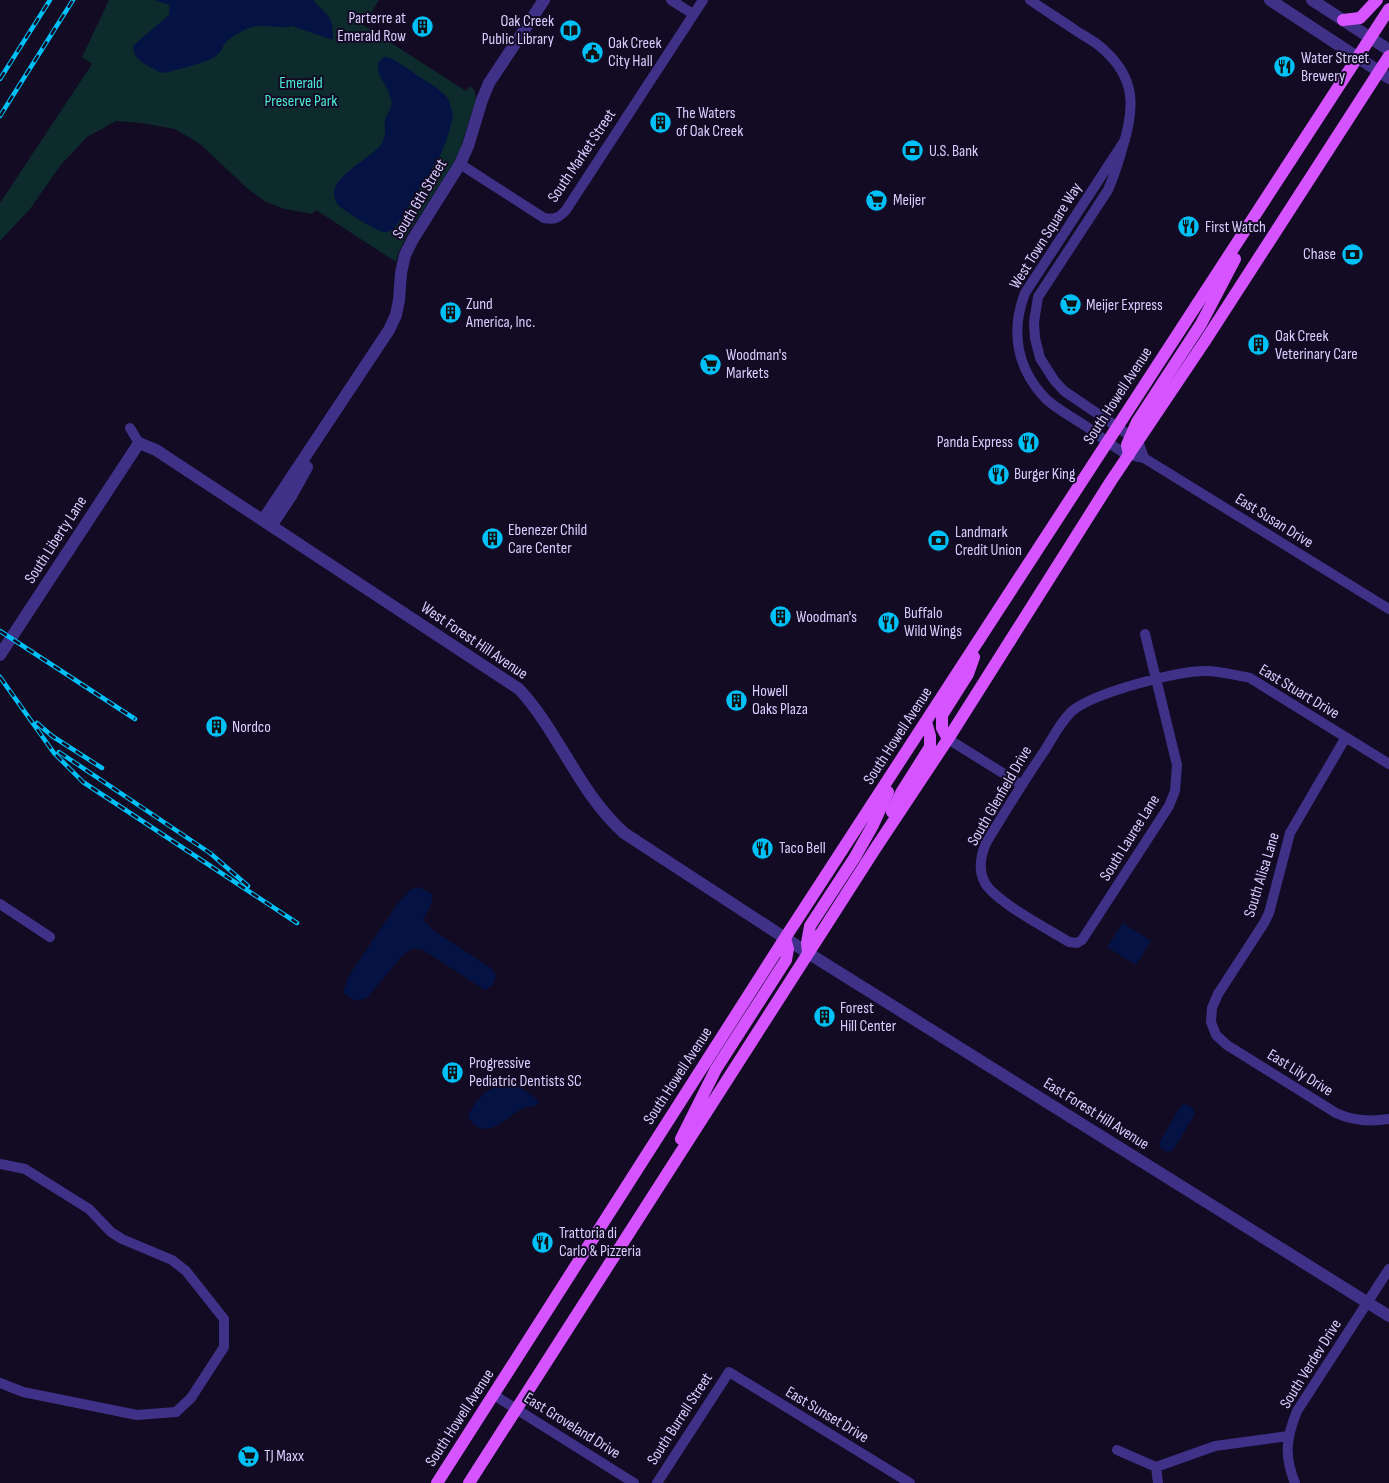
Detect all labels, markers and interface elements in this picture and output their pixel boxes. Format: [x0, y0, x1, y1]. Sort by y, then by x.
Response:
place label: Parterre at Emerald Row [337, 9, 406, 46]
place label: Oak Creek Public Library [482, 12, 554, 49]
building icon: Parterre at Emerald Row [410, 15, 434, 39]
library icon: Oak Creek Public Library [558, 18, 582, 42]
place label: Oak Creek City Hall [608, 34, 662, 71]
public building icon: Oak Creek City Hall [580, 40, 604, 64]
place label: Water Street Brewery [1301, 49, 1369, 86]
restaurant icon: Water Street Brewery [1273, 55, 1297, 79]
park label: Emerald Preserve Park [265, 74, 337, 111]
place label: The Waters of Oak Creek [676, 104, 743, 141]
street label: South Market Street [544, 106, 620, 206]
building icon: The Waters of Oak Creek [648, 110, 672, 134]
bank icon: U.S. Bank [901, 139, 925, 163]
place label: U.S. Bank [929, 142, 978, 161]
street label: South 6th Street [389, 156, 451, 242]
street label: West Town Square Way [1006, 179, 1086, 293]
supermarket icon: Meijer [865, 188, 889, 212]
place label: Meijer [893, 191, 926, 210]
restaurant icon: First Watch [1177, 215, 1201, 239]
place label: First Watch [1205, 218, 1266, 237]
bank icon: Chase [1340, 242, 1364, 266]
place label: Chase [1303, 245, 1336, 264]
supermarket icon: Meijer Express [1058, 293, 1082, 317]
place label: Zund America, Inc. [465, 295, 535, 332]
place label: Meijer Express [1086, 296, 1163, 315]
building icon: Zund America, Inc. [438, 301, 462, 325]
place label: Oak Creek Veterinary Care [1275, 327, 1358, 364]
building icon: Oak Creek Veterinary Care [1247, 333, 1271, 357]
street label: South Howell Avenue [1079, 344, 1157, 448]
place label: Woodman's Markets [726, 346, 787, 383]
supermarket icon: Woodman's Markets [698, 352, 722, 376]
restaurant icon: Panda Express [1017, 430, 1041, 454]
place label: Panda Express [937, 433, 1013, 452]
restaurant icon: Burger King [986, 462, 1010, 486]
place label: Burger King [1014, 465, 1075, 484]
street label: East Susan Drive [1231, 490, 1317, 552]
street label: South Liberty Lane [21, 493, 91, 587]
place label: Ebenezer Child Care Center [508, 521, 587, 558]
place label: Landmark Credit Union [955, 523, 1022, 560]
building icon: Ebenezer Child Care Center [480, 527, 504, 551]
bank icon: Landmark Credit Union [927, 529, 951, 553]
street label: West Forest Hill Avenue [417, 598, 531, 684]
place label: Buffalo Wild Wings [904, 604, 962, 641]
building icon: Woodman's [768, 605, 792, 629]
place label: Woodman's [796, 608, 857, 627]
restaurant icon: Buffalo Wild Wings [876, 610, 900, 634]
street label: East Stuart Drive [1255, 661, 1343, 723]
place label: Howell Oaks Plaza [752, 682, 808, 719]
street label: South Howell Avenue [859, 684, 937, 788]
building icon: Howell Oaks Plaza [724, 688, 748, 712]
building icon: Nordco [204, 715, 228, 739]
place label: Nordco [232, 718, 271, 737]
street label: South Glenfield Drive [964, 743, 1036, 849]
street label: South Lauree Lane [1096, 791, 1164, 885]
street label: South Alisa Lane [1240, 830, 1284, 920]
restaurant icon: Taco Bell [751, 836, 775, 860]
place label: Taco Bell [779, 839, 826, 858]
place label: Forest Hill Center [840, 999, 897, 1036]
building icon: Forest Hill Center [812, 1005, 836, 1029]
street label: South Howell Avenue [639, 1024, 717, 1128]
street label: East Lily Drive [1263, 1045, 1337, 1101]
place label: Progressive Pediatric Dentists SC [469, 1054, 582, 1091]
building icon: Progressive Pediatric Dentists SC [441, 1060, 465, 1084]
street label: East Forest Hill Avenue [1040, 1074, 1152, 1154]
place label: Trattoria di Carlo & Pizzeria [559, 1224, 641, 1261]
restaurant icon: Trattoria di Carlo & Pizzeria [531, 1230, 555, 1254]
street label: South Verdev Drive [1276, 1316, 1346, 1412]
street label: South Howell Avenue [421, 1366, 499, 1470]
street label: South Burrell Street [643, 1369, 717, 1469]
street label: East Sunset Drive [782, 1383, 872, 1447]
street label: East Groveland Drive [520, 1389, 624, 1463]
supermarket icon: TJ Maxx [236, 1444, 260, 1468]
place label: TJ Maxx [264, 1447, 304, 1466]

